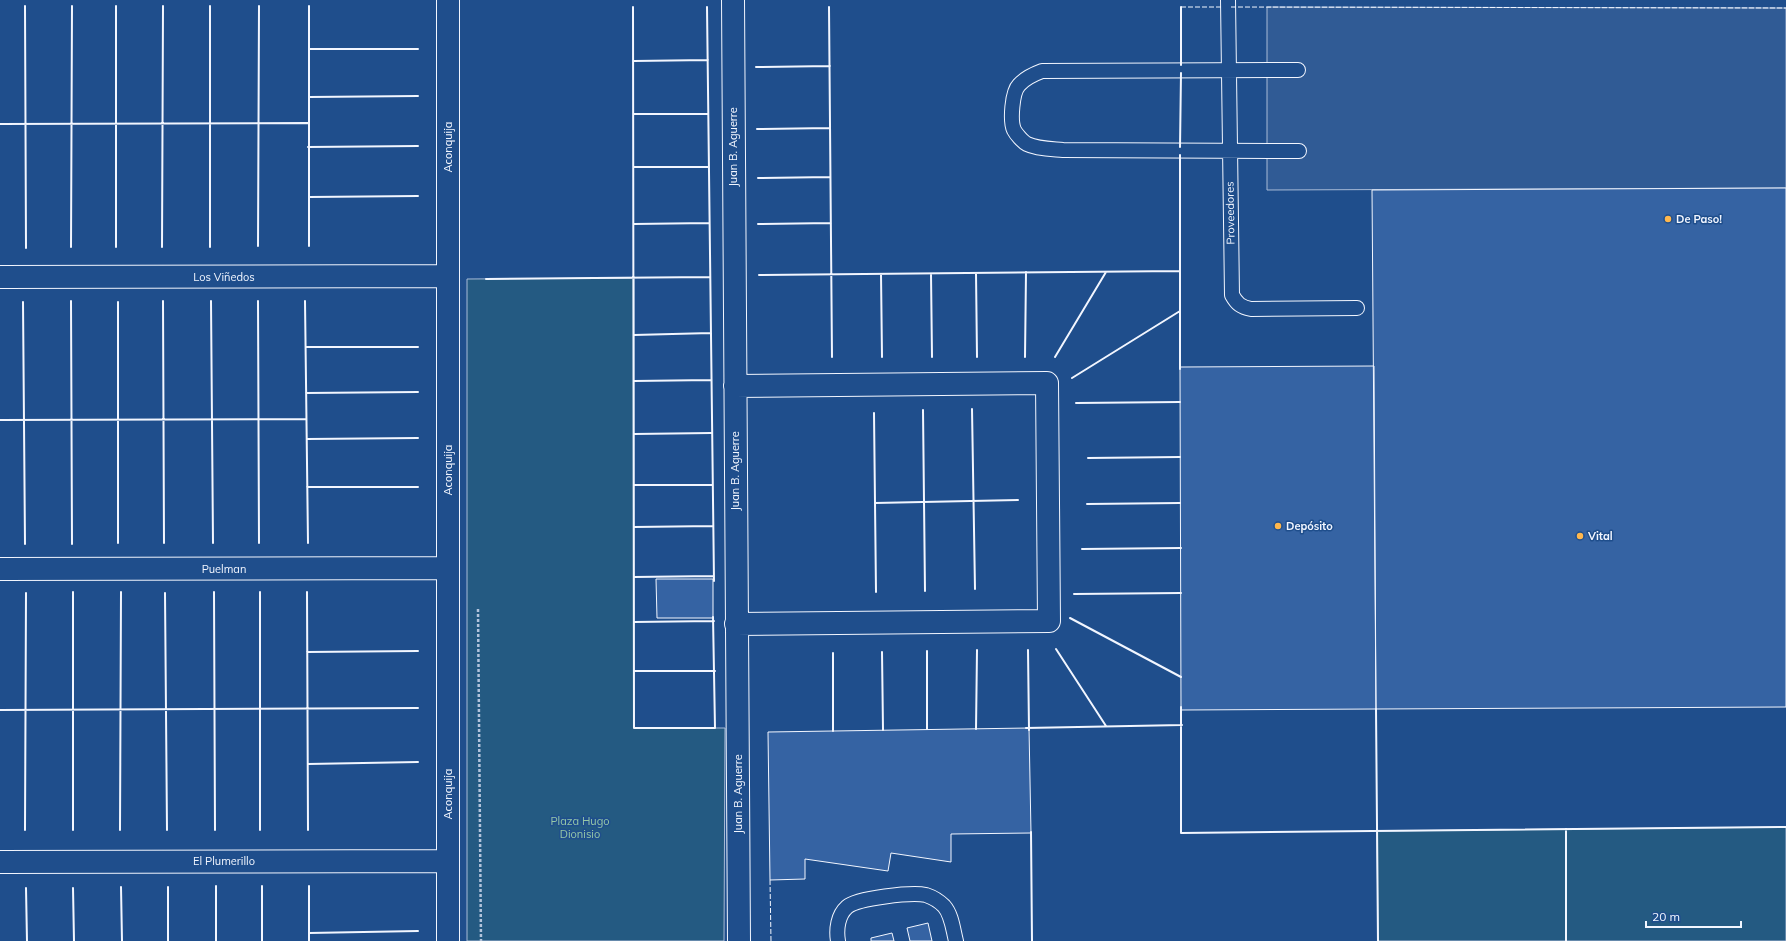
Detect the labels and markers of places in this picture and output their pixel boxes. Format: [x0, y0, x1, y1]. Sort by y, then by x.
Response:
place label: De Paso! [1676, 212, 1722, 226]
marker: De Paso! [1663, 214, 1673, 224]
place label: Depósito [1286, 519, 1333, 533]
marker: Depósito [1273, 521, 1283, 531]
place label: Vital [1587, 529, 1613, 543]
marker: Vital [1575, 531, 1585, 541]

